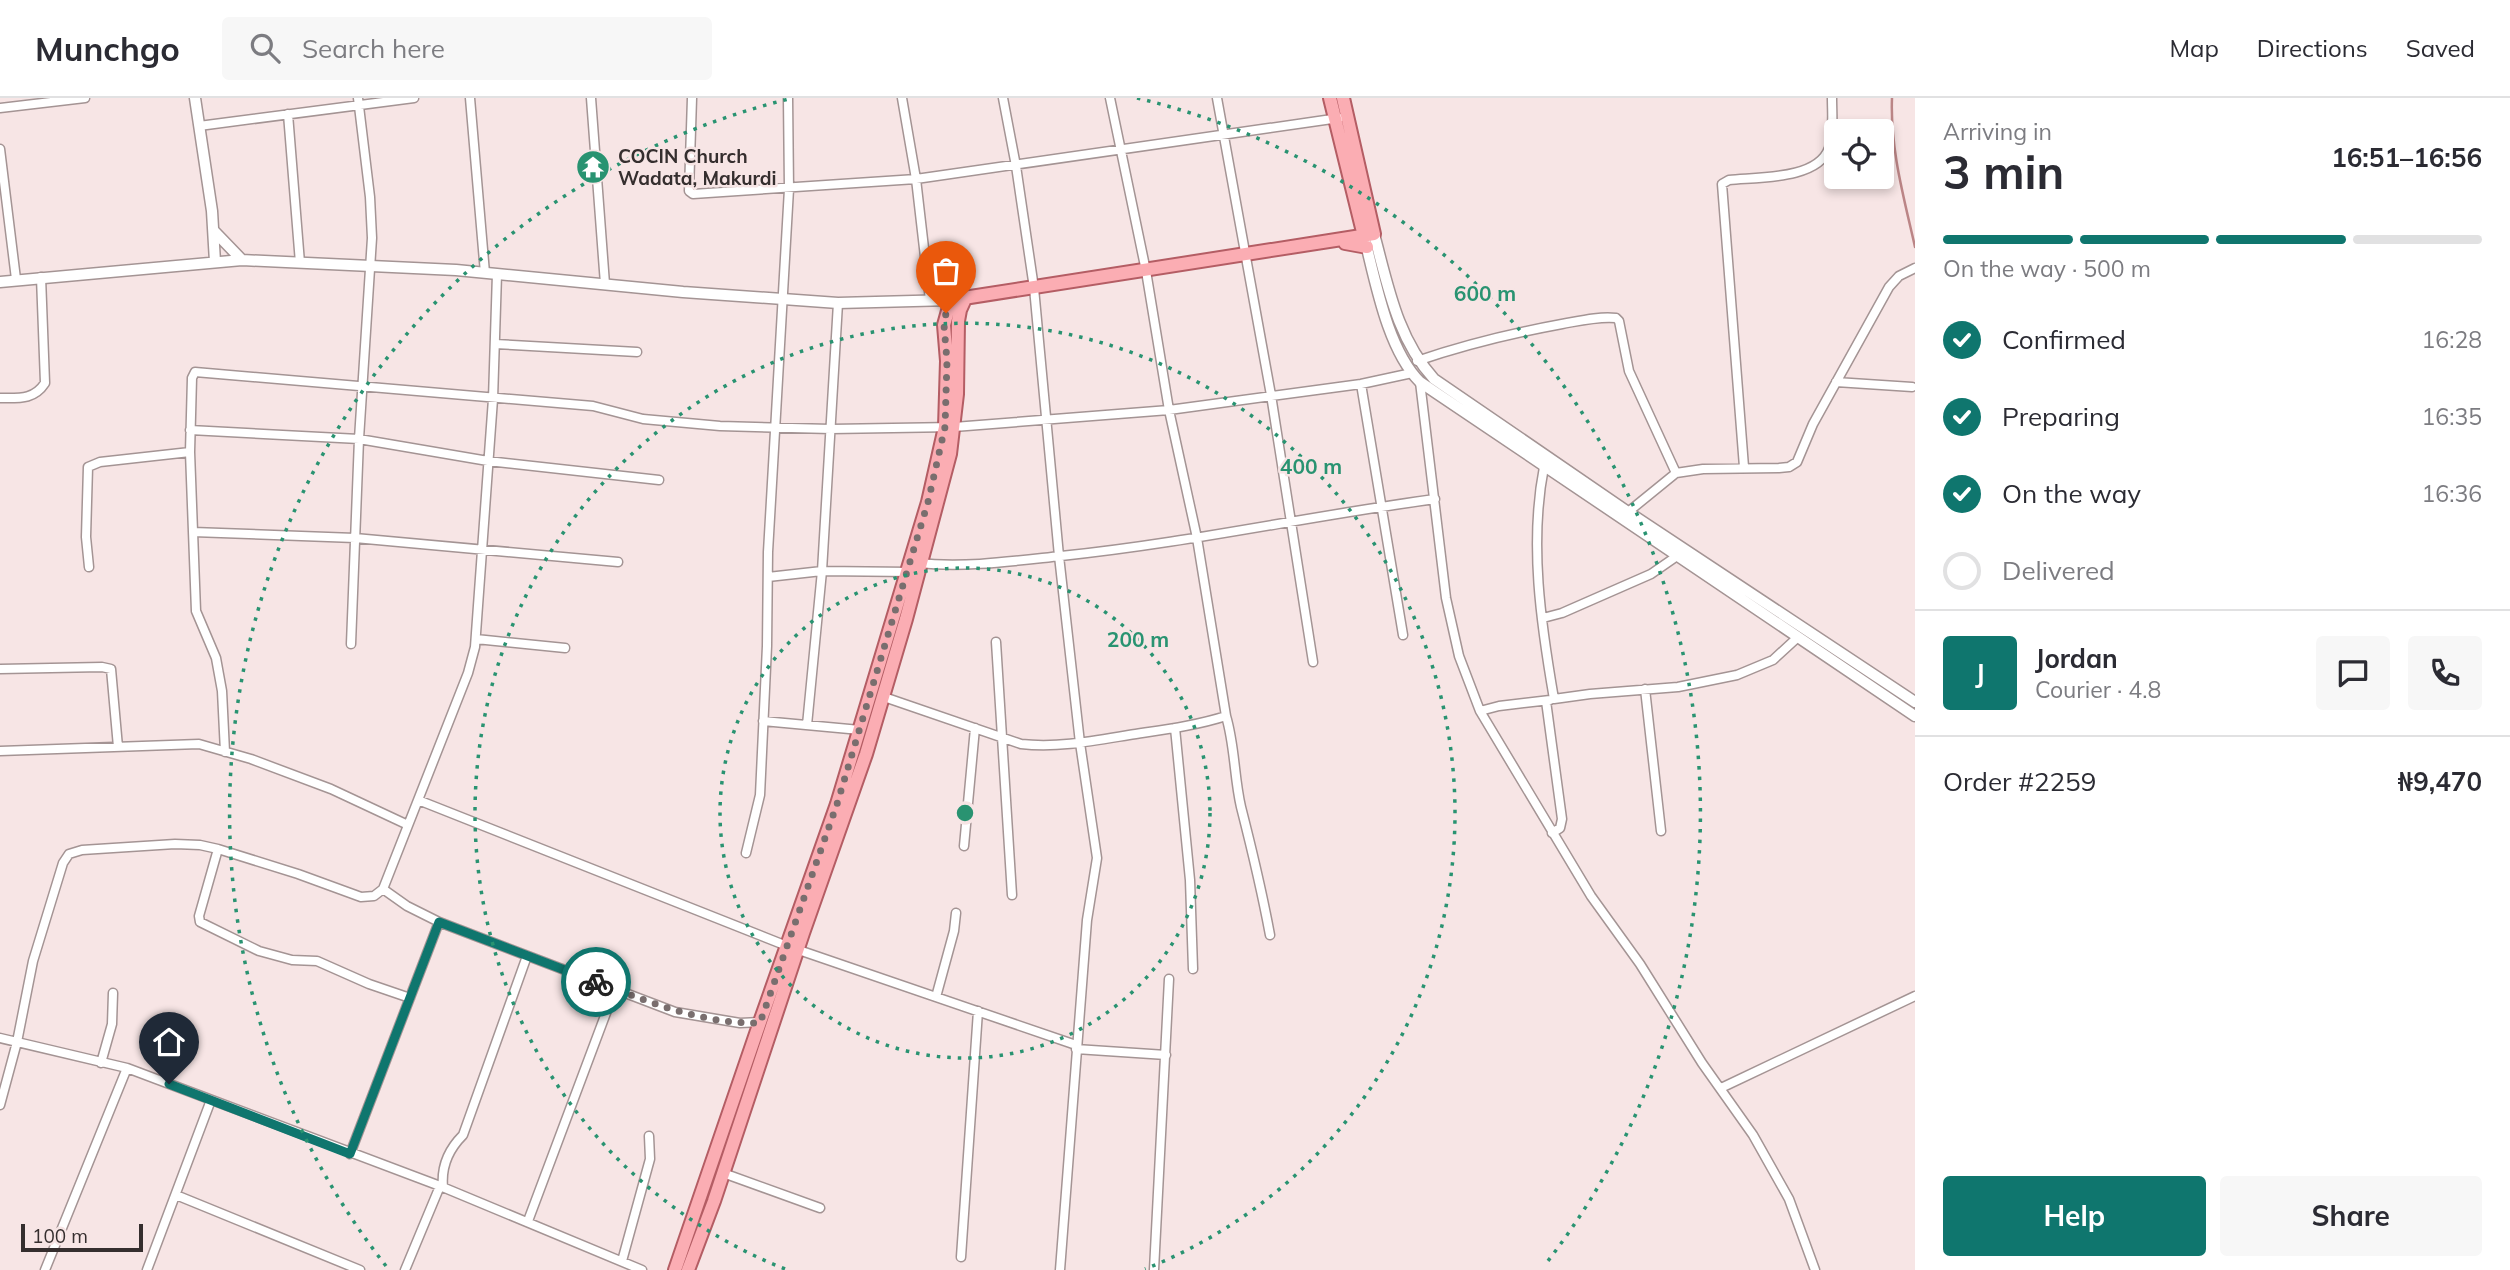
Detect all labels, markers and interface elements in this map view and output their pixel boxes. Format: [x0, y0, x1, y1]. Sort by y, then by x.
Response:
search box [222, 17, 712, 80]
text: Munchgo [35, 28, 180, 69]
icon: search [246, 29, 284, 67]
text: Search here [302, 32, 445, 65]
text: Map [2169, 33, 2219, 63]
text: Directions [2257, 33, 2368, 63]
text: Saved [2406, 33, 2475, 63]
text: Arriving in [1943, 117, 2052, 146]
map controls [1824, 119, 1894, 189]
button: locate [1824, 119, 1894, 189]
text: 16:51–16:56 [2331, 141, 2482, 174]
text: 3 min [1943, 143, 2064, 201]
place label: COCIN Church Wadata, Makurdi [618, 144, 777, 190]
temple icon: COCIN Church Wadata, Makurdi [574, 148, 612, 186]
pin [916, 241, 976, 313]
icon: bag [927, 252, 965, 290]
text: On the way · 500 m [1943, 254, 2151, 283]
text: 600 m [1454, 280, 1516, 306]
icon: check [1943, 321, 1981, 359]
text: Confirmed [2002, 323, 2126, 356]
text: 16:28 [2422, 325, 2482, 354]
icon: check [1943, 398, 1981, 436]
text: Preparing [2002, 400, 2120, 433]
text: 16:35 [2422, 402, 2482, 431]
text: 400 m [1280, 453, 1342, 479]
icon: check [1943, 475, 1981, 513]
text: On the way [2002, 477, 2141, 510]
text: 16:36 [2422, 479, 2482, 508]
text: Delivered [2002, 554, 2115, 587]
text: 200 m [1107, 626, 1169, 652]
button: chat [2316, 636, 2390, 710]
button: phone [2408, 636, 2482, 710]
text: Jordan [2035, 642, 2118, 675]
text: J [1975, 657, 1985, 690]
text: Courier · 4.8 [2035, 675, 2161, 704]
text: Order #2259 [1943, 765, 2096, 798]
text: ₦9,470 [2398, 765, 2482, 798]
centre of rings [953, 801, 977, 825]
courier [561, 947, 631, 1017]
icon: bike [577, 963, 615, 1001]
pin [139, 1012, 199, 1084]
icon: home [150, 1023, 188, 1061]
button: Help [1943, 1176, 2206, 1256]
button: Share [2220, 1176, 2482, 1256]
scale bar [21, 1221, 144, 1253]
text: 100 m [32, 1224, 88, 1248]

